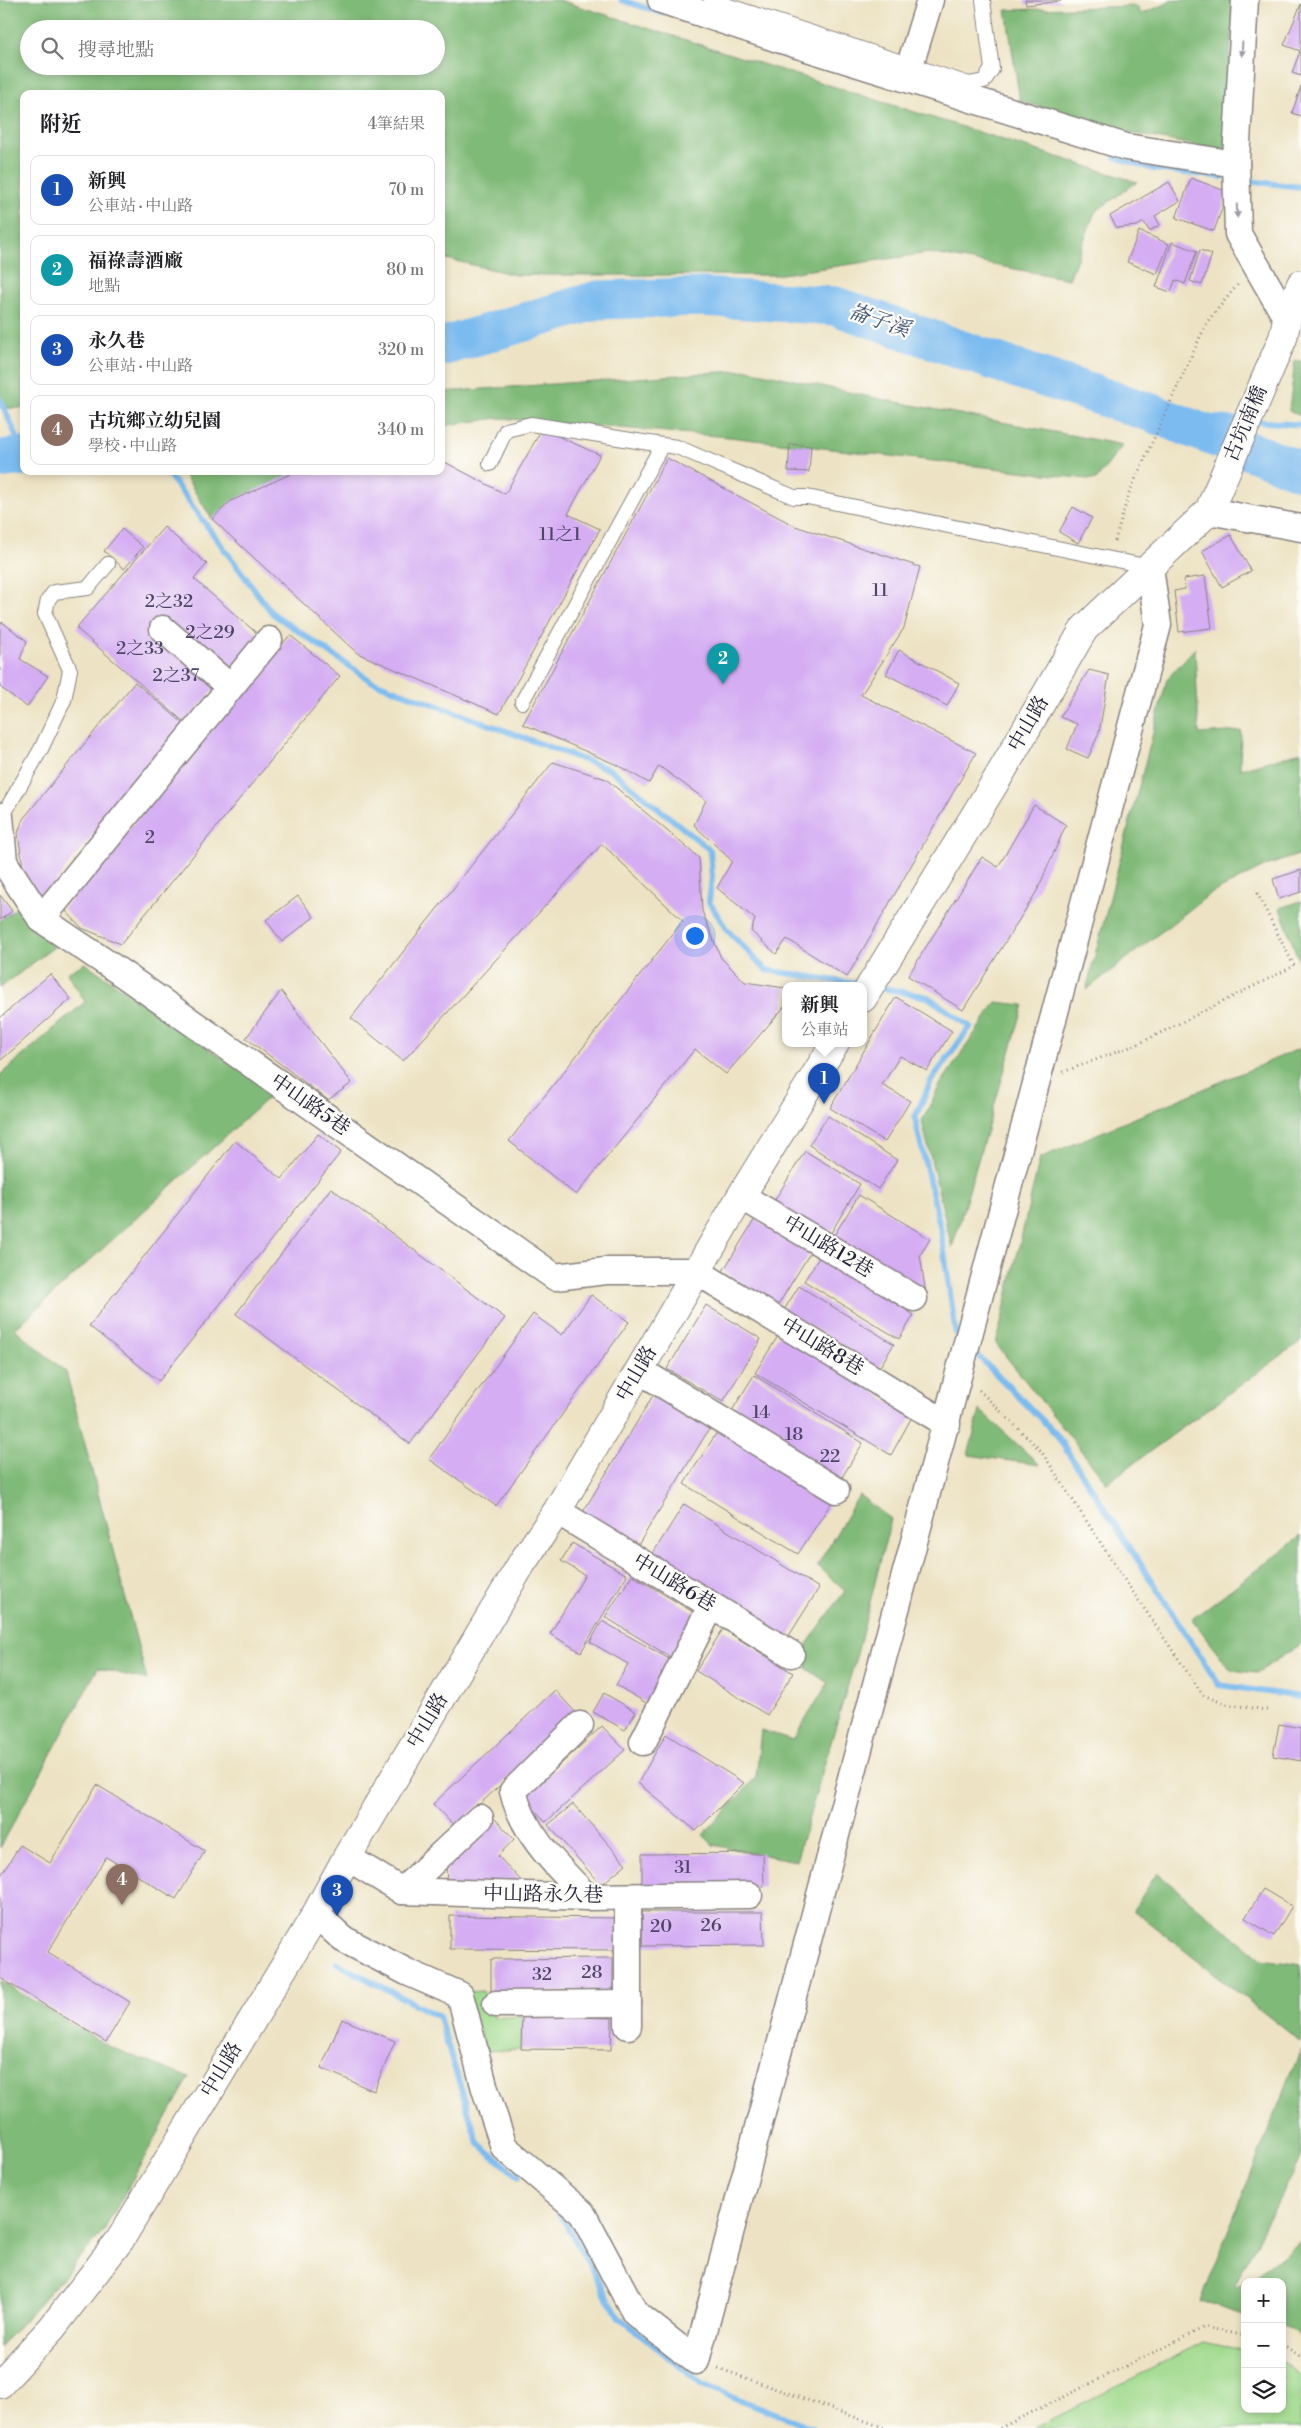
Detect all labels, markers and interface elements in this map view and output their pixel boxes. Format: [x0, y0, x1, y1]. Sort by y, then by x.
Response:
search box [20, 20, 445, 75]
icon: search [38, 34, 66, 62]
text: 搜尋地點 [78, 38, 154, 62]
one-way arrow [1237, 41, 1245, 57]
text: 附近 [40, 112, 82, 138]
text: 4筆結果 [367, 114, 425, 134]
text: 新興 [88, 169, 126, 193]
text: 1 [53, 180, 61, 200]
text: 70 m [388, 180, 424, 200]
text: 公車站 · 中山路 [88, 196, 193, 216]
one-way arrow [1234, 203, 1242, 219]
text: 福祿壽酒廠 [88, 249, 183, 273]
text: 2 [52, 260, 62, 280]
text: 80 m [386, 260, 424, 280]
text: 地點 [88, 276, 120, 296]
water label: 崙子溪 [845, 298, 915, 344]
text: 永久巷 [88, 329, 145, 353]
text: 3 [52, 340, 62, 360]
text: 320 m [378, 340, 424, 360]
text: 公車站 · 中山路 [88, 356, 193, 376]
street label: 古坑南橋 [1219, 382, 1273, 466]
text: 古坑鄉立幼兒園 [88, 409, 221, 433]
text: 4 [52, 420, 62, 440]
text: 340 m [377, 420, 424, 440]
text: 學校 · 中山路 [88, 436, 177, 456]
house number: 11之1 [539, 523, 581, 546]
house number: 11 [872, 579, 888, 602]
house number: 2之32 [145, 590, 193, 613]
house number: 2之29 [185, 621, 235, 644]
house number: 2之33 [116, 637, 164, 660]
pin: 2 [707, 643, 739, 684]
house number: 2之37 [153, 664, 199, 687]
street label: 中山路 [1003, 692, 1055, 756]
house number: 2 [145, 826, 155, 849]
your location [682, 923, 708, 949]
popup [782, 982, 867, 1047]
text: 新興 [800, 993, 839, 1017]
text: 公車站 [800, 1020, 849, 1040]
pin: 1 [808, 1063, 840, 1104]
street label: 中山路5巷 [266, 1069, 354, 1141]
street label: 中山路12巷 [779, 1210, 877, 1284]
street label: 中山路8巷 [776, 1313, 868, 1381]
street label: 中山路 [611, 1342, 663, 1406]
house number: 14 [752, 1401, 770, 1424]
house number: 18 [785, 1423, 803, 1446]
house number: 22 [820, 1445, 840, 1468]
street label: 中山路6巷 [628, 1549, 720, 1617]
street label: 中山路 [402, 1689, 454, 1753]
house number: 31 [674, 1856, 692, 1879]
pin: 4 [106, 1864, 138, 1905]
pin: 3 [321, 1875, 353, 1916]
street label: 中山路永久巷 [483, 1881, 603, 1909]
house number: 26 [700, 1914, 722, 1937]
house number: 20 [650, 1915, 672, 1938]
house number: 28 [581, 1961, 603, 1984]
house number: 32 [532, 1963, 552, 1986]
street label: 中山路 [196, 2038, 248, 2102]
map controls [1241, 2278, 1286, 2413]
button: + [1241, 2278, 1286, 2323]
button: − [1241, 2323, 1286, 2368]
button: layers [1241, 2368, 1286, 2413]

